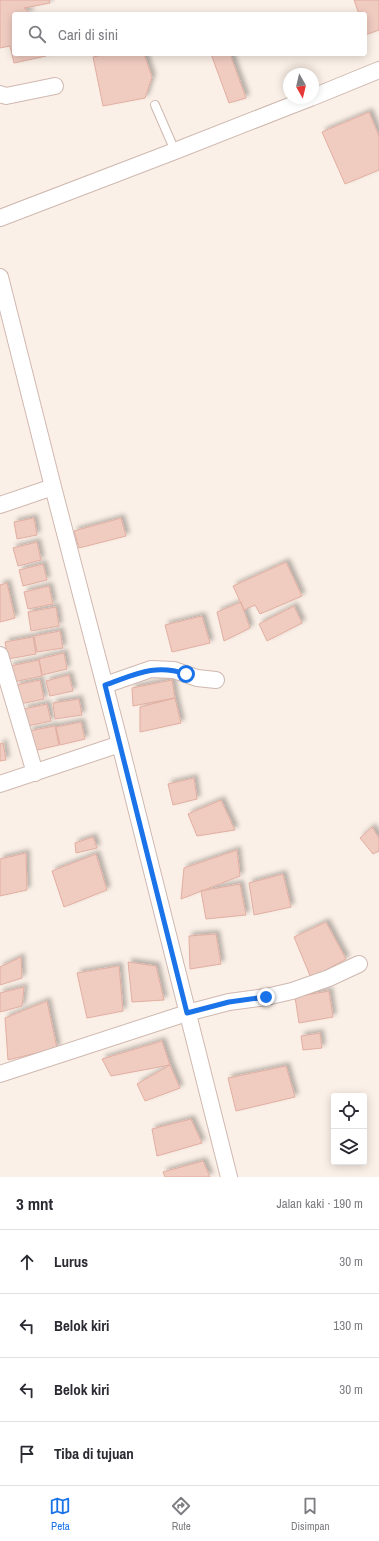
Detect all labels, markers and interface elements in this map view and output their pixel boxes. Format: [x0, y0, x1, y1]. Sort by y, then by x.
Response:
search box [12, 12, 367, 56]
icon: search [26, 23, 48, 45]
text: Cari di sini [58, 24, 118, 45]
north arrow [283, 68, 319, 104]
route start [177, 665, 195, 683]
route end [257, 988, 275, 1006]
map controls [331, 1093, 367, 1165]
button: locate [331, 1093, 367, 1129]
button: layers [331, 1129, 367, 1165]
text: 3 mnt [16, 1192, 53, 1215]
text: Jalan kaki · 190 m [276, 1195, 363, 1212]
icon: ahead [16, 1251, 38, 1273]
text: Lurus [54, 1251, 88, 1272]
text: 30 m [339, 1253, 363, 1270]
icon: left [16, 1315, 38, 1337]
text: Belok kiri [54, 1315, 109, 1336]
text: 130 m [333, 1317, 363, 1334]
icon: left [16, 1379, 38, 1401]
text: Belok kiri [54, 1379, 109, 1400]
text: 30 m [339, 1381, 363, 1398]
icon: arrive [16, 1443, 38, 1465]
text: Tiba di tujuan [54, 1443, 134, 1464]
tab: Peta [49, 1495, 71, 1533]
tab: Rute [170, 1495, 192, 1533]
tab: Disimpan [291, 1495, 330, 1533]

